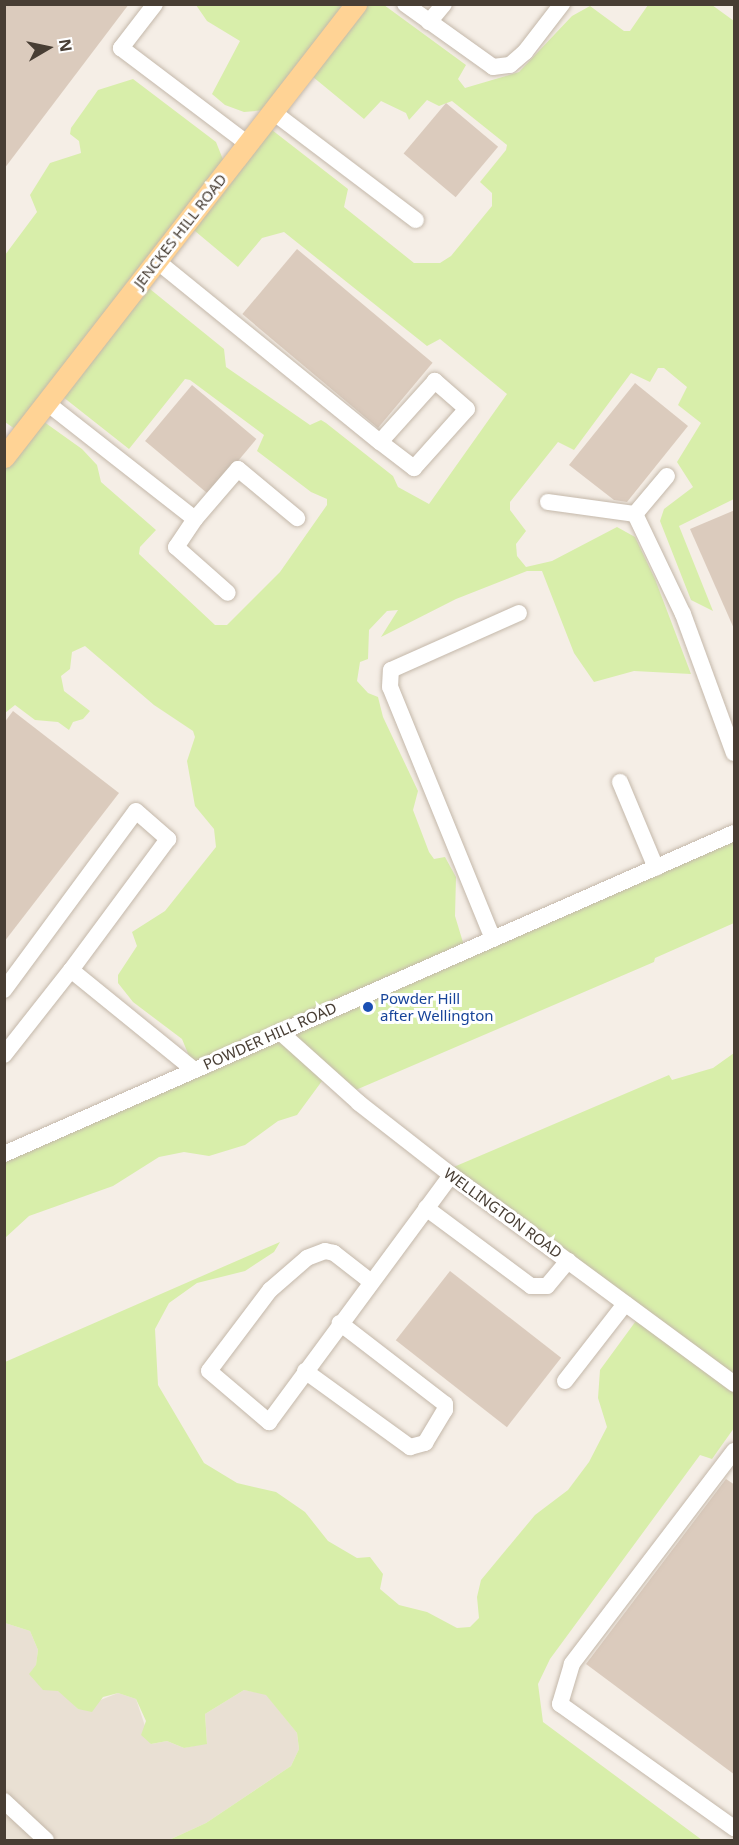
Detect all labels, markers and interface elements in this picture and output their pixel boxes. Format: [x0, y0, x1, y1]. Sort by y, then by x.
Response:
north arrow [18, 18, 78, 78]
text: N [54, 37, 78, 53]
street label: JENCKES HILL ROAD [130, 170, 230, 292]
place label: Powder Hill after Wellington [380, 989, 494, 1024]
street label: POWDER HILL ROAD [200, 998, 340, 1074]
marker: Powder Hill after Wellington [361, 1000, 375, 1014]
street label: WELLINGTON ROAD [440, 1164, 566, 1262]

